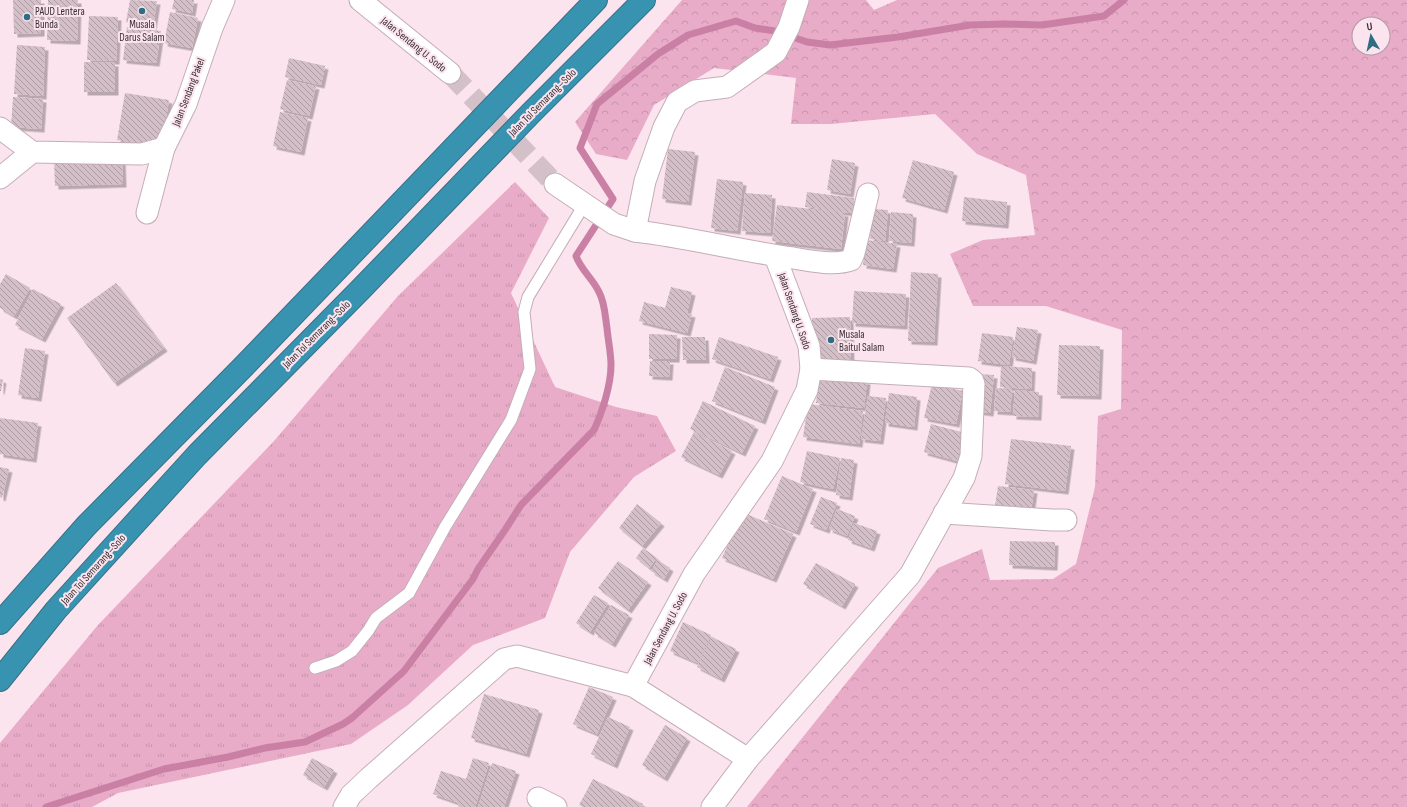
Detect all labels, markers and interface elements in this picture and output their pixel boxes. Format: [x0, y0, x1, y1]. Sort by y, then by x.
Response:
place label: PAUD Lentera Bunda [35, 5, 85, 31]
marker: Musala Darus Salam [137, 6, 147, 16]
marker: PAUD Lentera Bunda [22, 12, 32, 22]
street label: Jalan Sendang U. Sodo [378, 13, 449, 75]
north arrow [1351, 16, 1391, 56]
place label: Musala Darus Salam [119, 18, 165, 44]
text: U [1366, 20, 1374, 33]
street label: Jalan Sendang Pakel [169, 56, 207, 129]
street label: Jalan Tol Semarang–Solo [505, 66, 579, 140]
street label: Jalan Sendang U. Sodo [775, 270, 814, 352]
street label: Jalan Tol Semarang–Solo [279, 298, 353, 372]
place label: Musala Baitul Salam [839, 328, 884, 354]
marker: Musala Baitul Salam [826, 335, 836, 345]
street label: Jalan Tol Semarang–Solo [58, 531, 129, 608]
street label: Jalan Sendang U. Sodo [640, 589, 690, 668]

